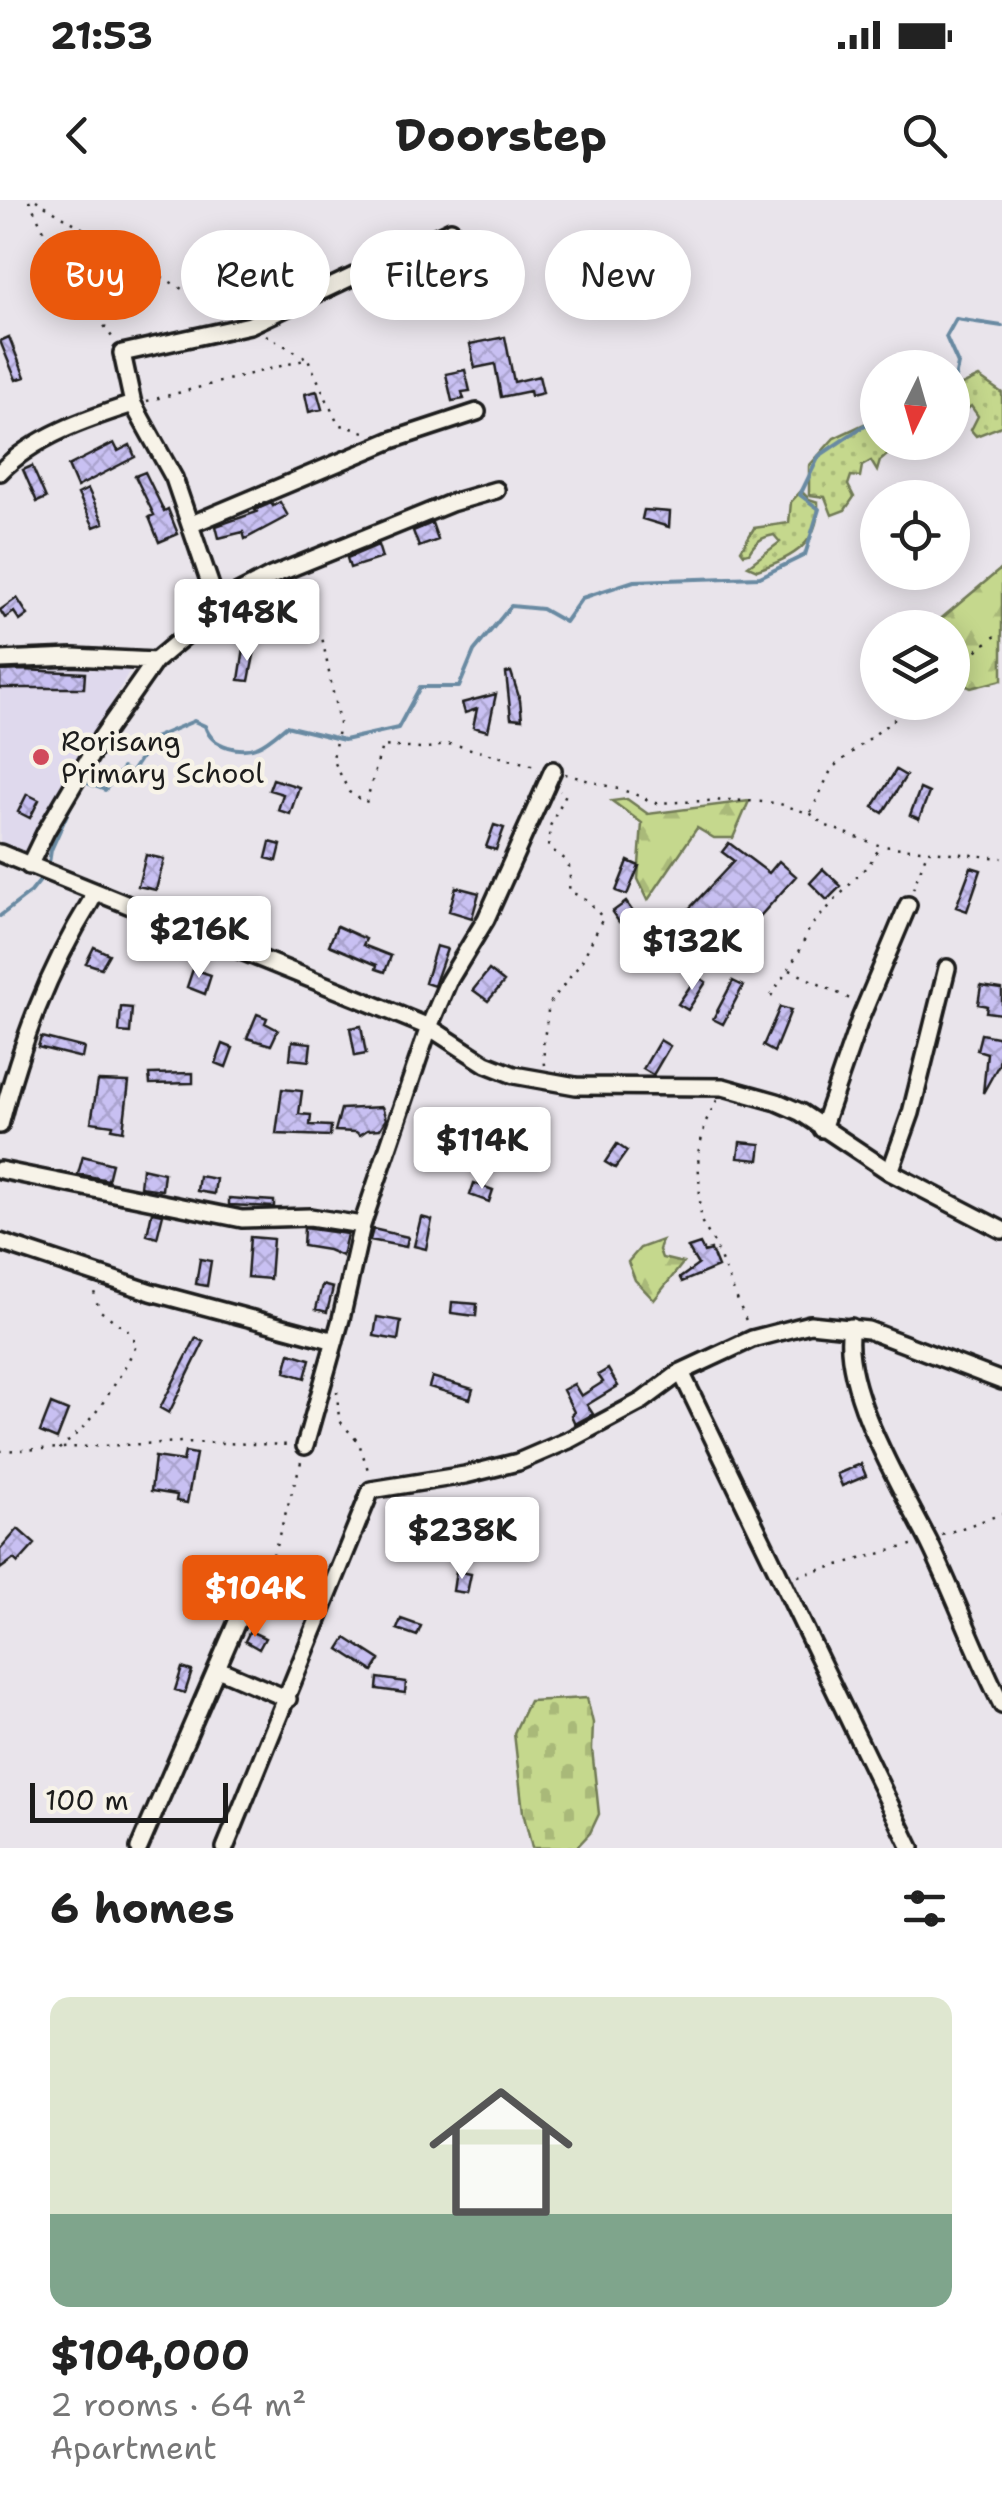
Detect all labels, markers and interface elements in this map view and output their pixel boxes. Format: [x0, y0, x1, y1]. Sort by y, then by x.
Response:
text: 21:53 [50, 10, 153, 61]
text: Doorstep [395, 105, 607, 165]
icon: back [50, 108, 105, 163]
icon: search [897, 108, 952, 163]
chip: Buy [30, 230, 161, 320]
chip: Rent [181, 230, 330, 320]
chip: Filters [350, 230, 525, 320]
chip: New [545, 230, 691, 320]
north arrow [860, 350, 970, 460]
map controls [860, 350, 970, 720]
button: locate [860, 480, 970, 590]
pin: $148K [177, 579, 317, 664]
text: $148K [196, 590, 298, 633]
button: layers [860, 610, 970, 720]
place label: Rorisang Primary School [61, 722, 264, 792]
marker: Rorisang Primary School [30, 746, 52, 768]
pin: $216K [129, 896, 269, 981]
text: $216K [149, 907, 249, 950]
pin: $132K [622, 908, 762, 993]
text: $132K [642, 919, 742, 962]
pin: $114K [412, 1107, 552, 1192]
text: $114K [436, 1118, 528, 1161]
pin: $238K [392, 1497, 532, 1582]
text: $238K [407, 1508, 517, 1551]
pin: $104K [185, 1555, 325, 1640]
text: $104K [204, 1566, 306, 1609]
scale bar [30, 1778, 228, 1822]
text: 100 m [45, 1781, 129, 1819]
text: 6 homes [50, 1880, 235, 1936]
icon: filters [897, 1881, 952, 1936]
icon: home [411, 2062, 591, 2242]
text: $104,000 [50, 2327, 250, 2383]
text: 2 rooms · 64 m² [50, 2383, 306, 2426]
text: Apartment [50, 2426, 217, 2469]

